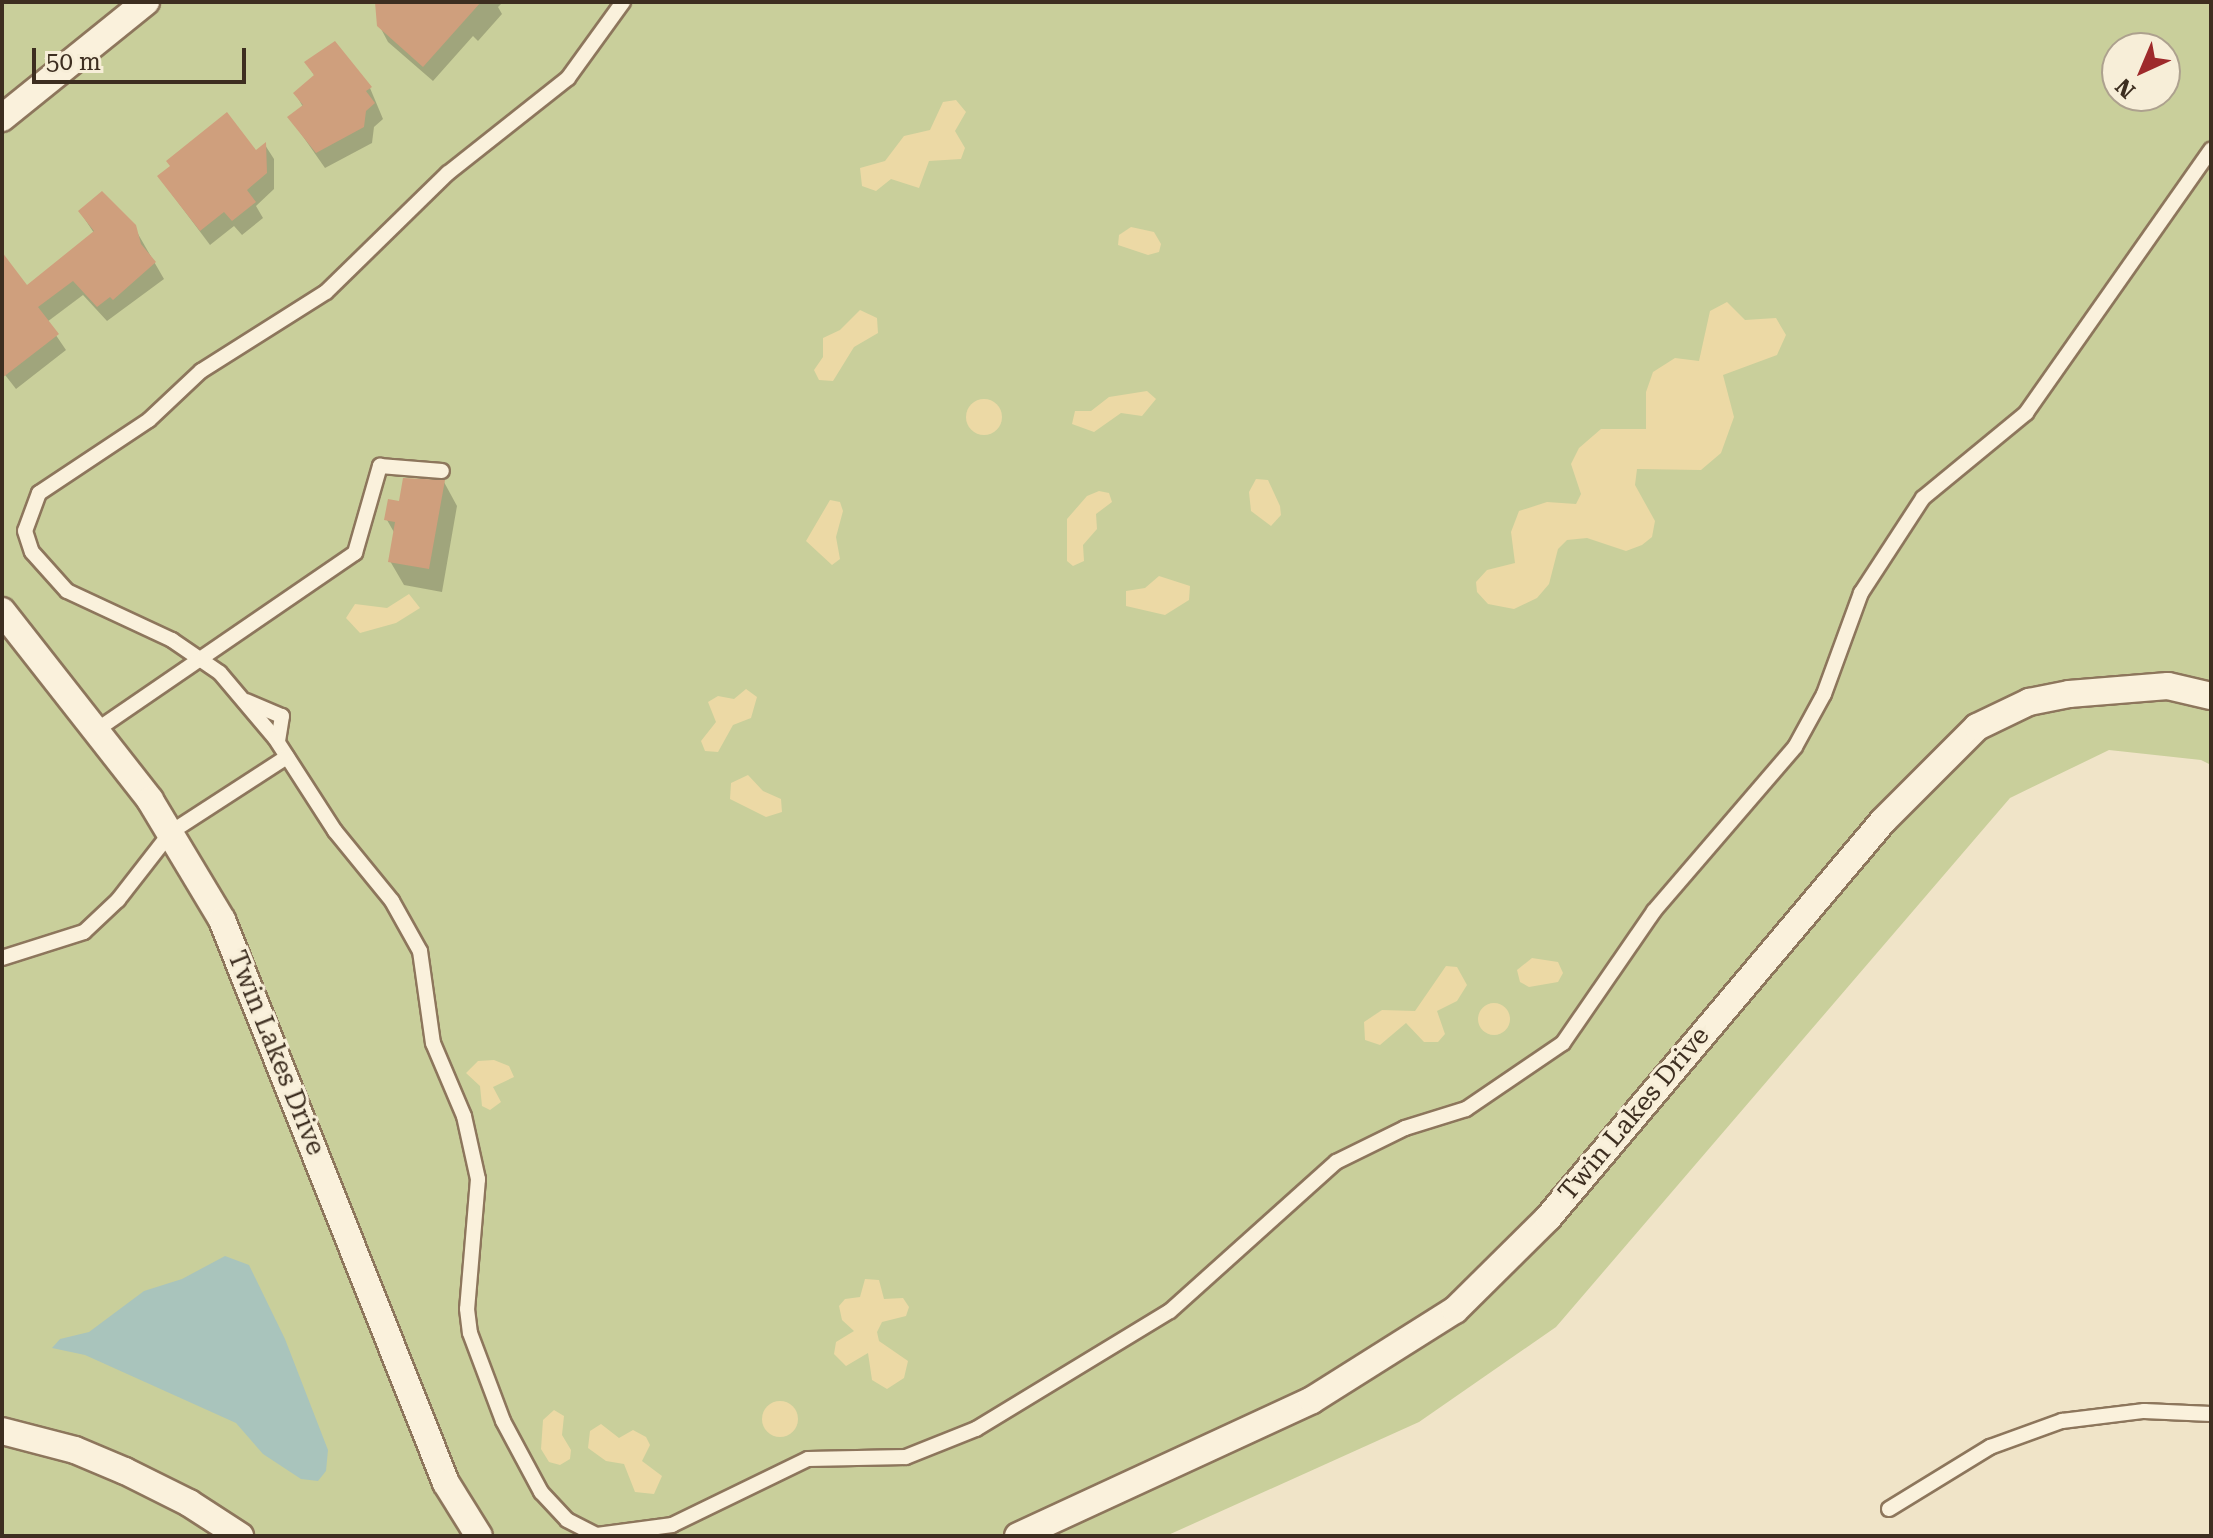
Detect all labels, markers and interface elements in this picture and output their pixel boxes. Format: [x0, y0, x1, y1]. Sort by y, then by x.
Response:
scale bar [36, 32, 250, 82]
north arrow [2101, 32, 2181, 112]
text: 50 m [46, 48, 101, 76]
text: N [2111, 73, 2140, 103]
street label: Twin Lakes Drive [221, 946, 331, 1160]
street label: Twin Lakes Drive [1552, 1021, 1716, 1207]

